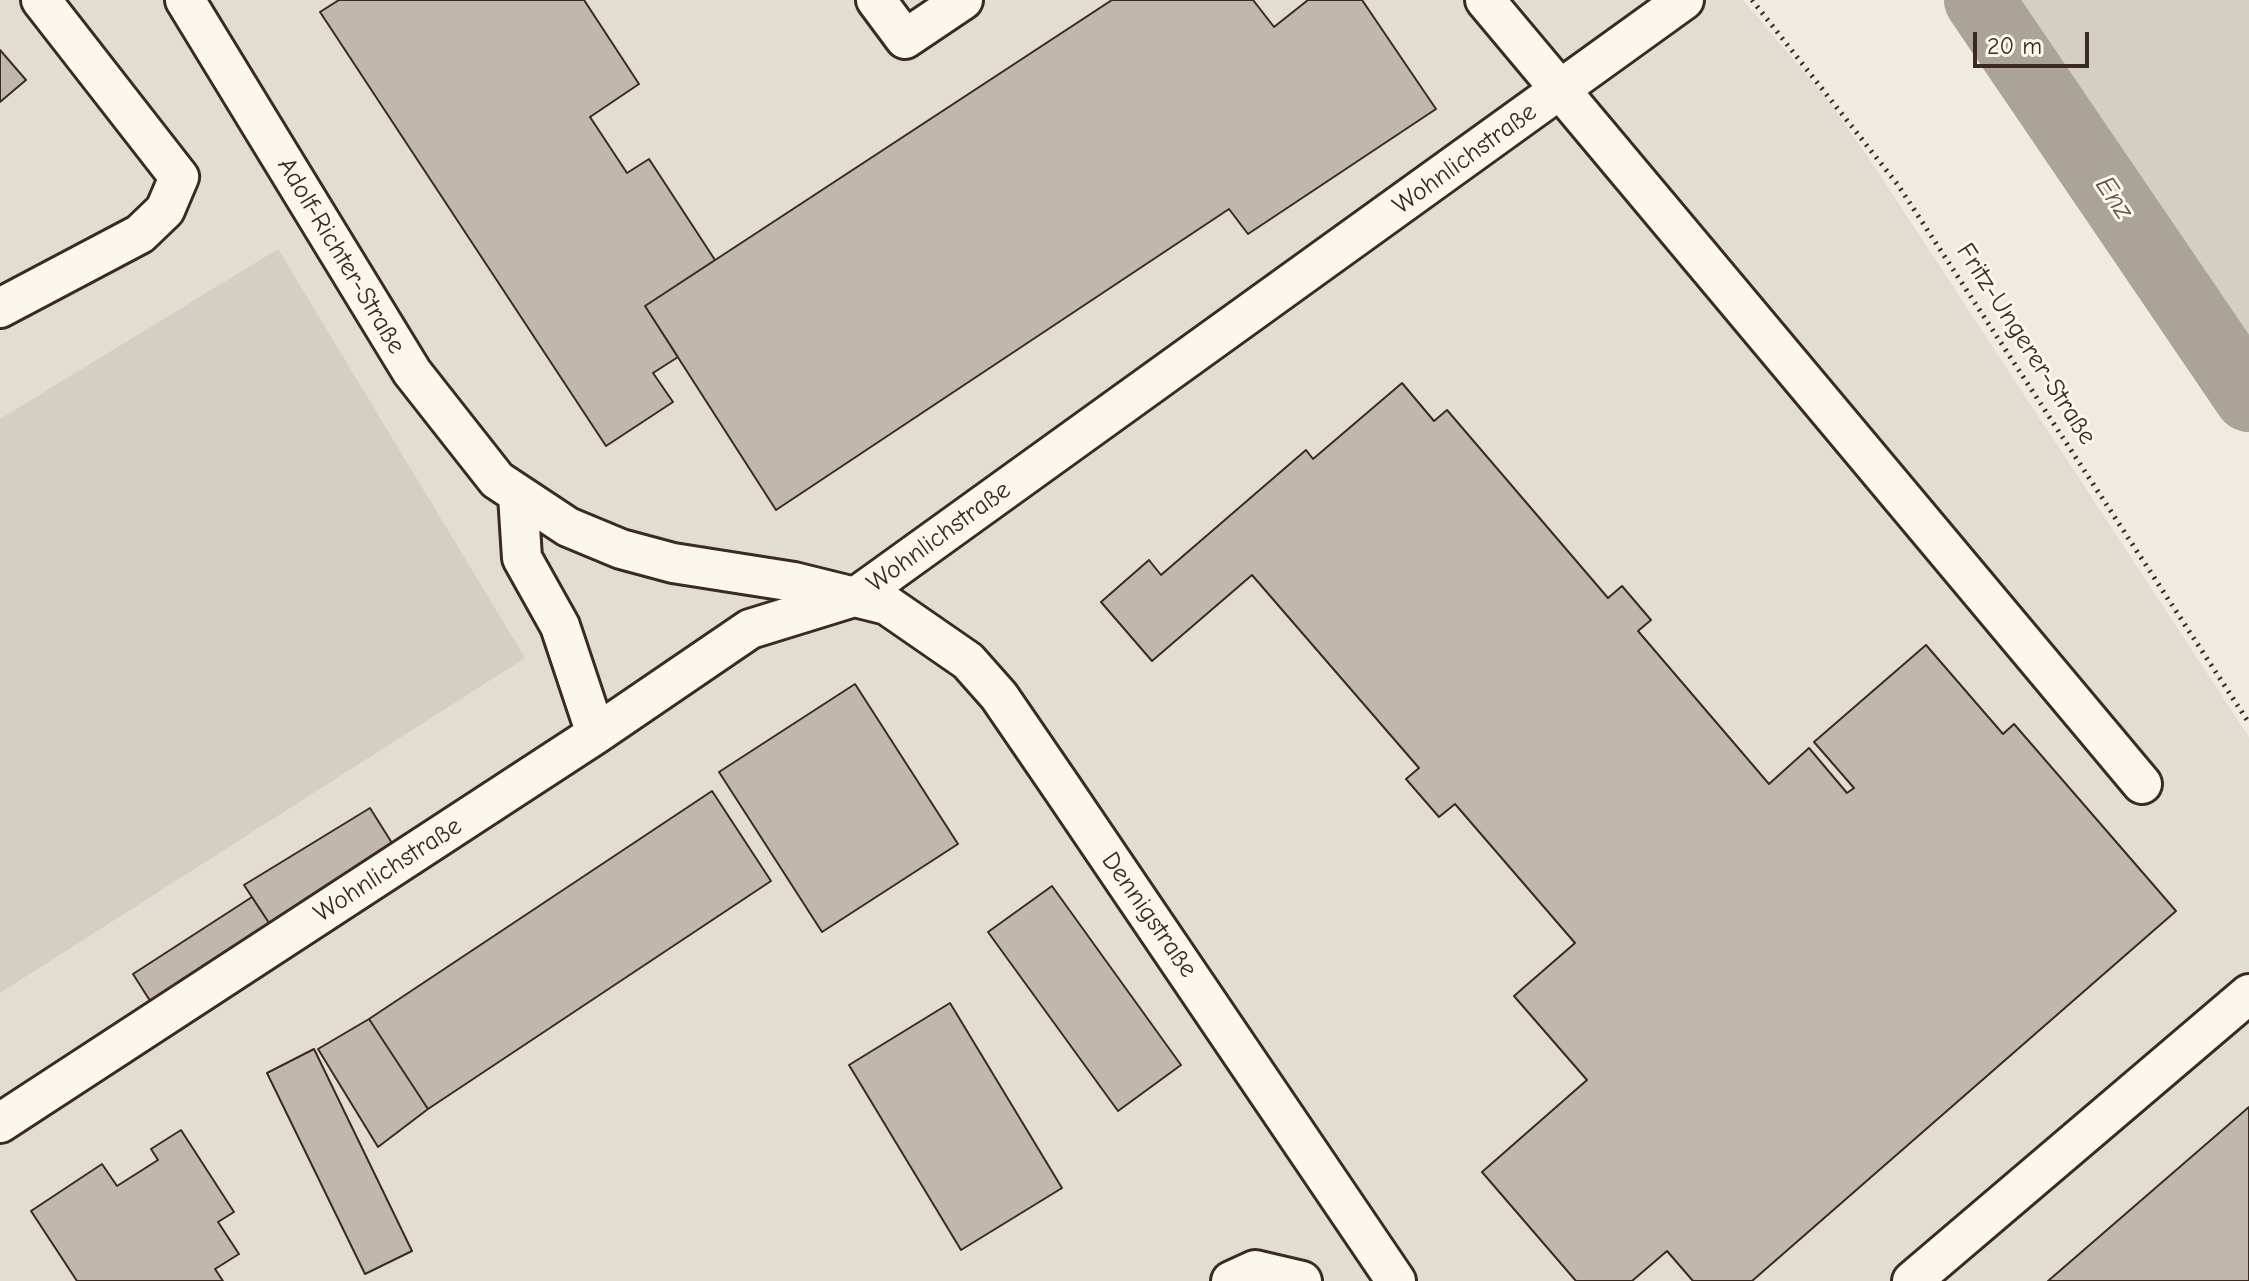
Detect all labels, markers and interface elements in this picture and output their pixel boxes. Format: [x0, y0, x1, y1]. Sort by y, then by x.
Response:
scale bar [1977, 16, 2093, 66]
text: 20 m [1987, 32, 2042, 60]
street label: Wohnlichstraße [1387, 96, 1543, 222]
street label: Adolf-Richter-Straße [270, 152, 412, 360]
water label: Enz [2088, 170, 2140, 226]
street label: Fritz-Ungerer-Straße [1949, 237, 2103, 451]
street label: Wohnlichstraße [861, 474, 1017, 600]
street label: Wohnlichstraße [308, 811, 468, 929]
street label: Dennigstraße [1094, 846, 1204, 984]

